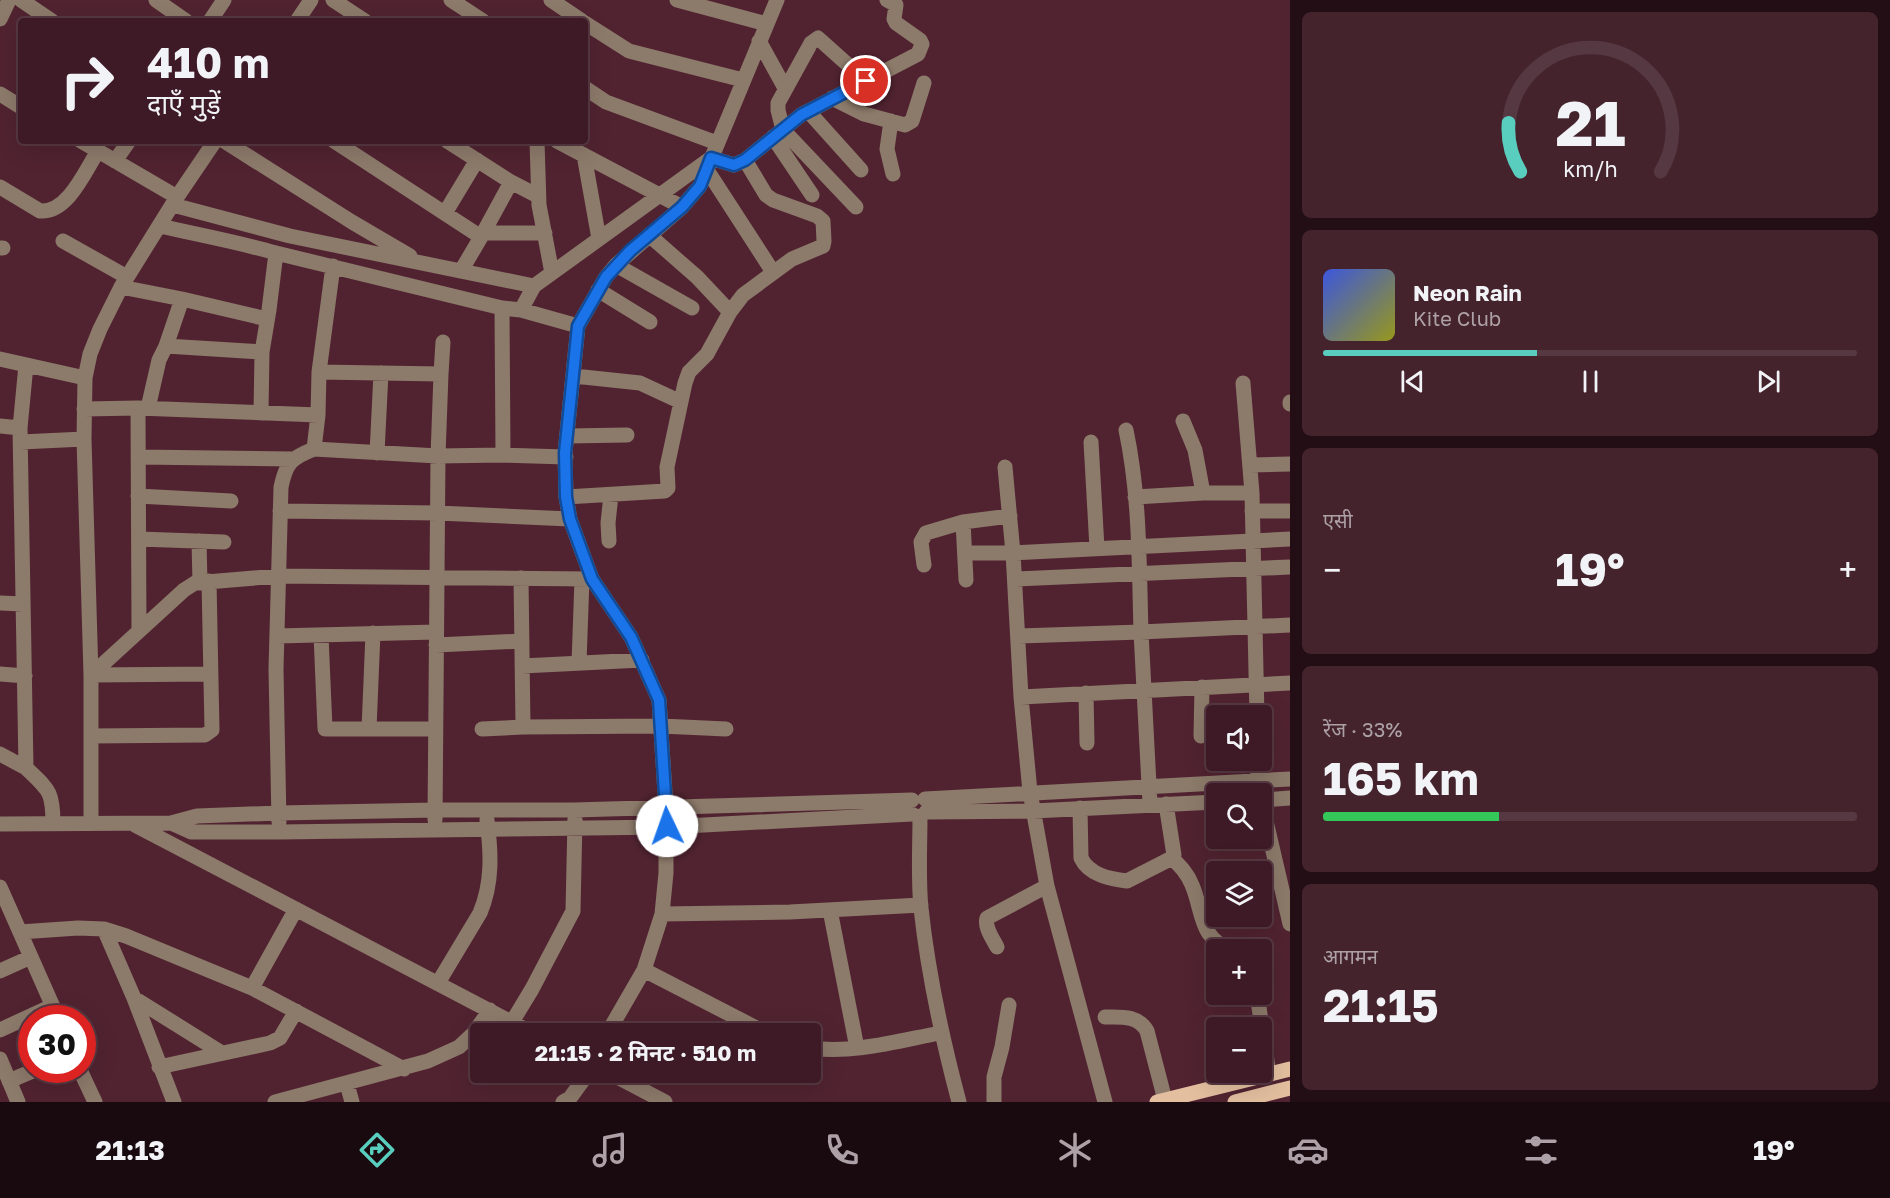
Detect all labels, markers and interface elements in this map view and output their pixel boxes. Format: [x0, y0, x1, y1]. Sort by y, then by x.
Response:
text: 410 m [147, 37, 269, 87]
icon: right [48, 42, 126, 120]
pin [840, 55, 891, 106]
icon: arrive [849, 64, 882, 97]
text: 21 [1555, 85, 1625, 160]
text: दाएँ मुड़ें [147, 88, 221, 120]
text: km/h [1563, 156, 1617, 182]
text: Neon Rain [1413, 279, 1522, 306]
text: Kite Club [1413, 306, 1501, 330]
icon: previous [1396, 365, 1429, 398]
icon: pause [1574, 365, 1607, 398]
icon: next [1752, 365, 1785, 398]
text: एसी [1323, 508, 1353, 532]
text: 19° [1555, 542, 1625, 596]
text: − [1323, 550, 1341, 589]
text: + [1839, 550, 1857, 589]
map controls [1206, 705, 1272, 1083]
button: sound [1206, 705, 1272, 771]
text: रेंज · 33% [1323, 717, 1402, 741]
text: 165 km [1323, 751, 1479, 805]
button: search [1206, 783, 1272, 849]
position arrow [635, 794, 699, 858]
button: layers [1206, 861, 1272, 927]
button: + [1206, 939, 1272, 1005]
text: आगमन [1323, 944, 1378, 968]
text: 21:15 [1323, 978, 1439, 1032]
speed limit sign: 30 [18, 1005, 96, 1083]
button: − [1206, 1017, 1272, 1083]
text: 21:15 · 2 मिनट · 510 m [535, 1039, 756, 1066]
icon: directions [356, 1129, 398, 1171]
icon: music [589, 1129, 631, 1171]
icon: phone [821, 1129, 863, 1171]
icon: climate [1054, 1129, 1096, 1171]
icon: car [1287, 1129, 1329, 1171]
icon: filters [1520, 1129, 1562, 1171]
text: 21:13 [95, 1134, 165, 1166]
text: 19° [1753, 1134, 1795, 1166]

